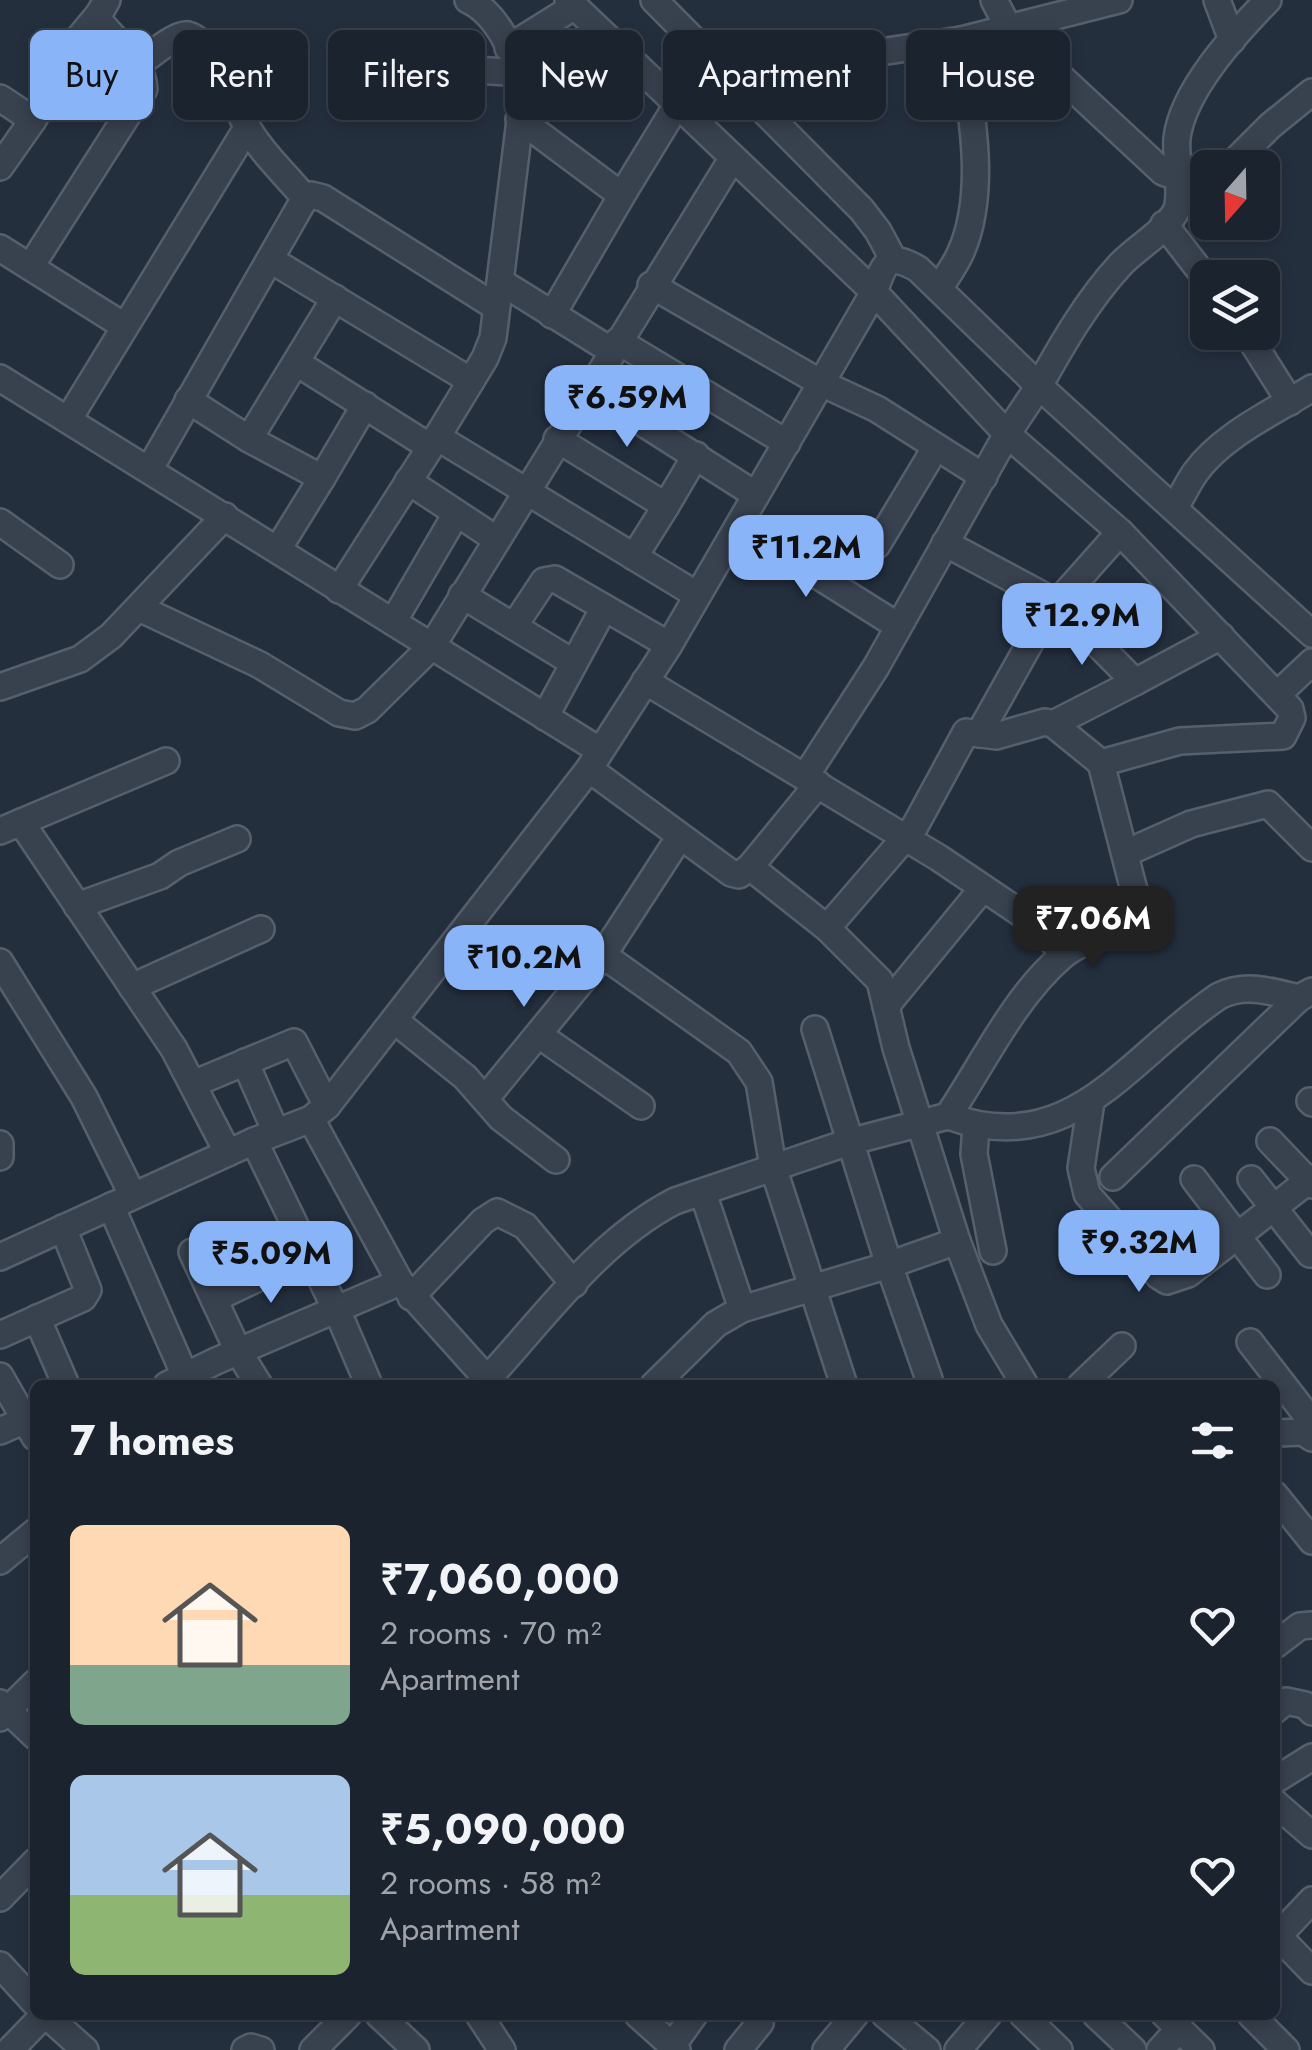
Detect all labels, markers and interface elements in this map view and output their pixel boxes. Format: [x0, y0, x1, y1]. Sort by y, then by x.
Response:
chip: Buy [30, 30, 153, 120]
chip: Rent [173, 30, 308, 120]
chip: Filters [328, 30, 485, 120]
chip: New [505, 30, 643, 120]
chip: Apartment [663, 30, 886, 120]
chip: House [906, 30, 1070, 120]
north arrow [1190, 150, 1280, 240]
map controls [1190, 150, 1280, 350]
button: layers [1190, 260, 1280, 350]
pin: ₹6.59M [546, 365, 708, 450]
text: ₹6.59M [567, 374, 687, 420]
pin: ₹11.2M [725, 515, 887, 600]
text: ₹11.2M [751, 524, 861, 570]
pin: ₹12.9M [1001, 583, 1163, 668]
text: ₹12.9M [1024, 592, 1140, 638]
pin: ₹7.06M [1012, 886, 1174, 971]
text: ₹7.06M [1035, 895, 1151, 941]
pin: ₹10.2M [443, 925, 605, 1010]
text: ₹10.2M [466, 934, 582, 980]
pin: ₹9.32M [1058, 1210, 1220, 1295]
text: ₹9.32M [1080, 1219, 1198, 1265]
pin: ₹5.09M [190, 1221, 352, 1306]
text: ₹5.09M [211, 1230, 331, 1276]
text: 7 homes [70, 1410, 234, 1471]
icon: filters [1185, 1413, 1240, 1468]
text: ₹7,060,000 [380, 1549, 619, 1610]
icon: home [150, 1565, 270, 1685]
icon: heart [1185, 1598, 1240, 1653]
text: 2 rooms · 70 m² [380, 1610, 602, 1656]
text: Apartment [380, 1656, 519, 1702]
text: ₹5,090,000 [380, 1799, 625, 1860]
icon: home [150, 1815, 270, 1935]
icon: heart [1185, 1848, 1240, 1903]
text: 2 rooms · 58 m² [380, 1860, 601, 1906]
text: Apartment [380, 1906, 519, 1952]

